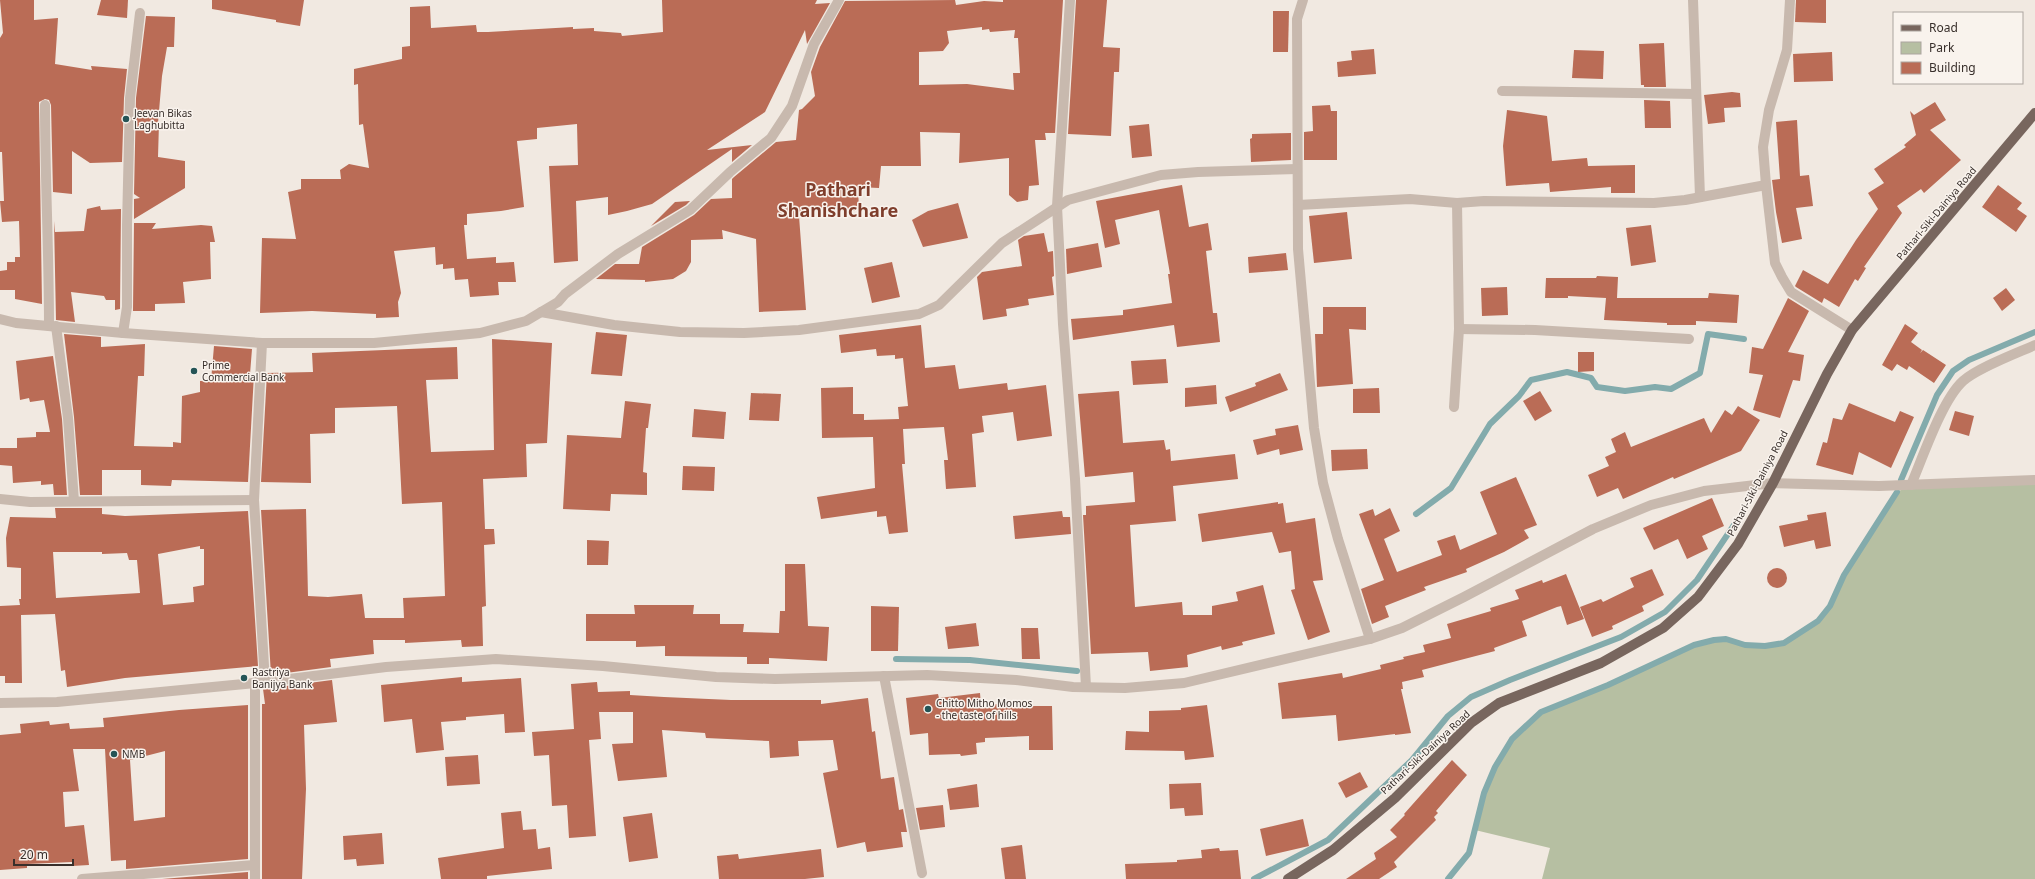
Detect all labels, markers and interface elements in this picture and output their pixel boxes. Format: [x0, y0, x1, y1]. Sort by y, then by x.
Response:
legend [1893, 12, 2023, 84]
text: Road [1929, 19, 1958, 36]
text: Park [1929, 39, 1955, 56]
text: Building [1929, 59, 1976, 76]
place label: Jeevan Bikas Laghubitta [133, 106, 192, 132]
marker: Jeevan Bikas Laghubitta [121, 114, 131, 124]
street label: Pathari-Siki-Dainiya Road [1893, 163, 1979, 263]
district label: Pathari Shanishchare [778, 177, 898, 222]
place label: Prime Commercial Bank [202, 358, 285, 384]
marker: Prime Commercial Bank [189, 366, 199, 376]
street label: Pathari-Siki-Dainiya Road [1723, 428, 1791, 538]
place label: Rastriya Banijya Bank [252, 665, 313, 691]
marker: Rastriya Banijya Bank [239, 673, 249, 683]
place label: Chitto Mitho Momos - the taste of hills [936, 696, 1033, 722]
marker: Chitto Mitho Momos - the taste of hills [923, 704, 933, 714]
street label: Pathari-Siki-Dainiya Road [1377, 707, 1473, 797]
place label: NMB [122, 747, 145, 761]
marker: NMB [109, 749, 119, 759]
scale bar [14, 841, 73, 867]
text: 20 m [20, 846, 48, 863]

